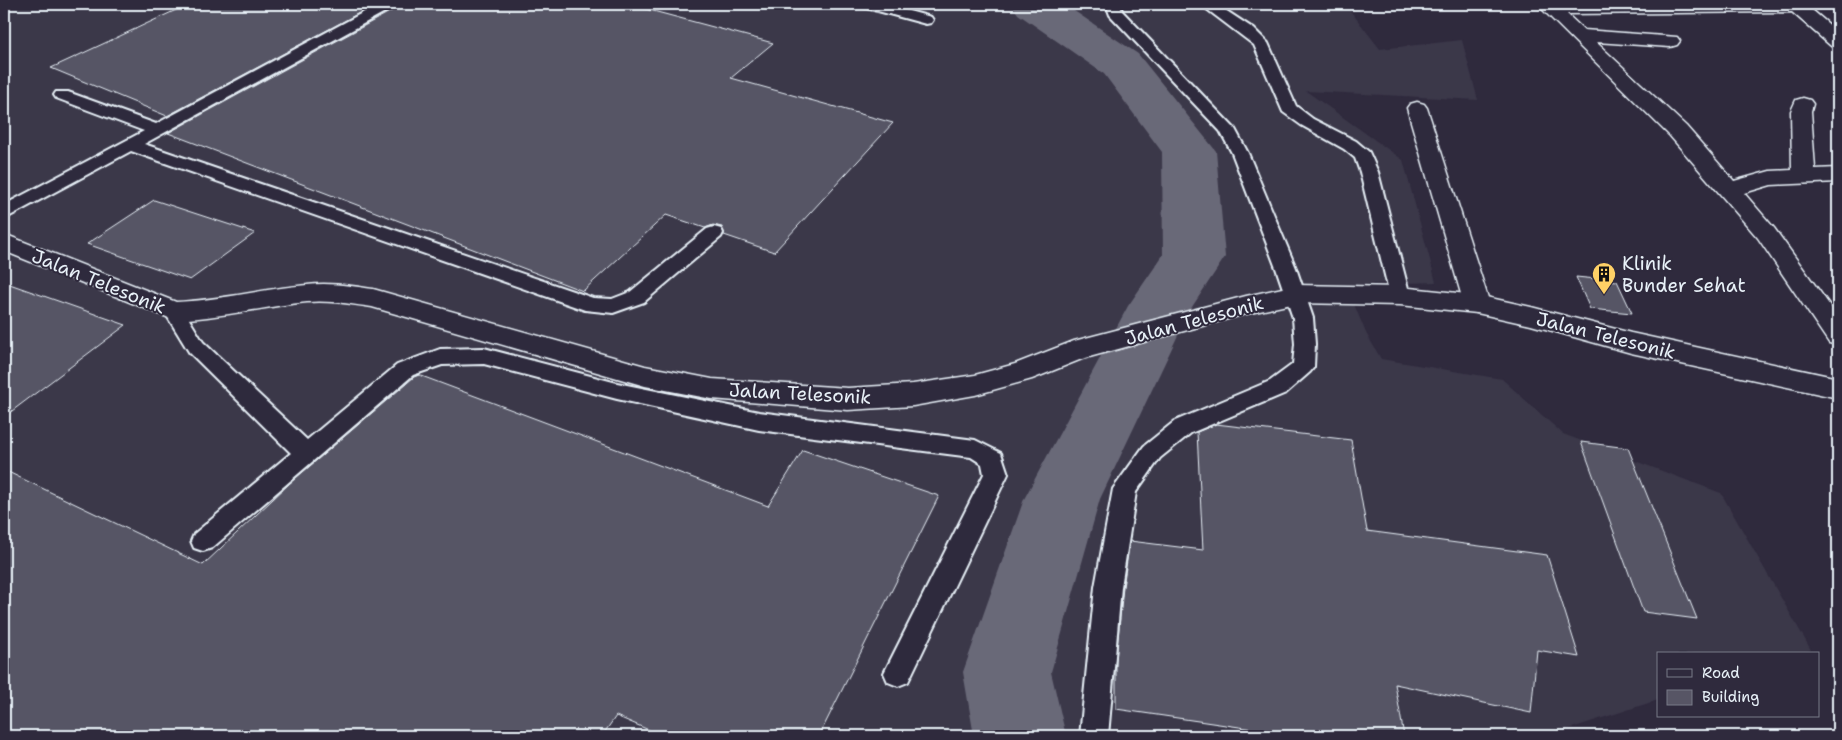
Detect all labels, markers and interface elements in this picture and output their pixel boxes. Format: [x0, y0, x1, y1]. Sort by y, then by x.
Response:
street label: Jalan Telesonik [28, 243, 170, 320]
place label: Klinik Bunder Sehat [1622, 251, 1746, 298]
building icon: Klinik Bunder Sehat [1591, 261, 1617, 295]
street label: Jalan Telesonik [1122, 290, 1266, 351]
street label: Jalan Telesonik [1534, 306, 1678, 365]
street label: Jalan Telesonik [728, 377, 872, 410]
legend [1657, 652, 1820, 718]
text: Road [1702, 663, 1740, 683]
text: Building [1702, 687, 1759, 707]

